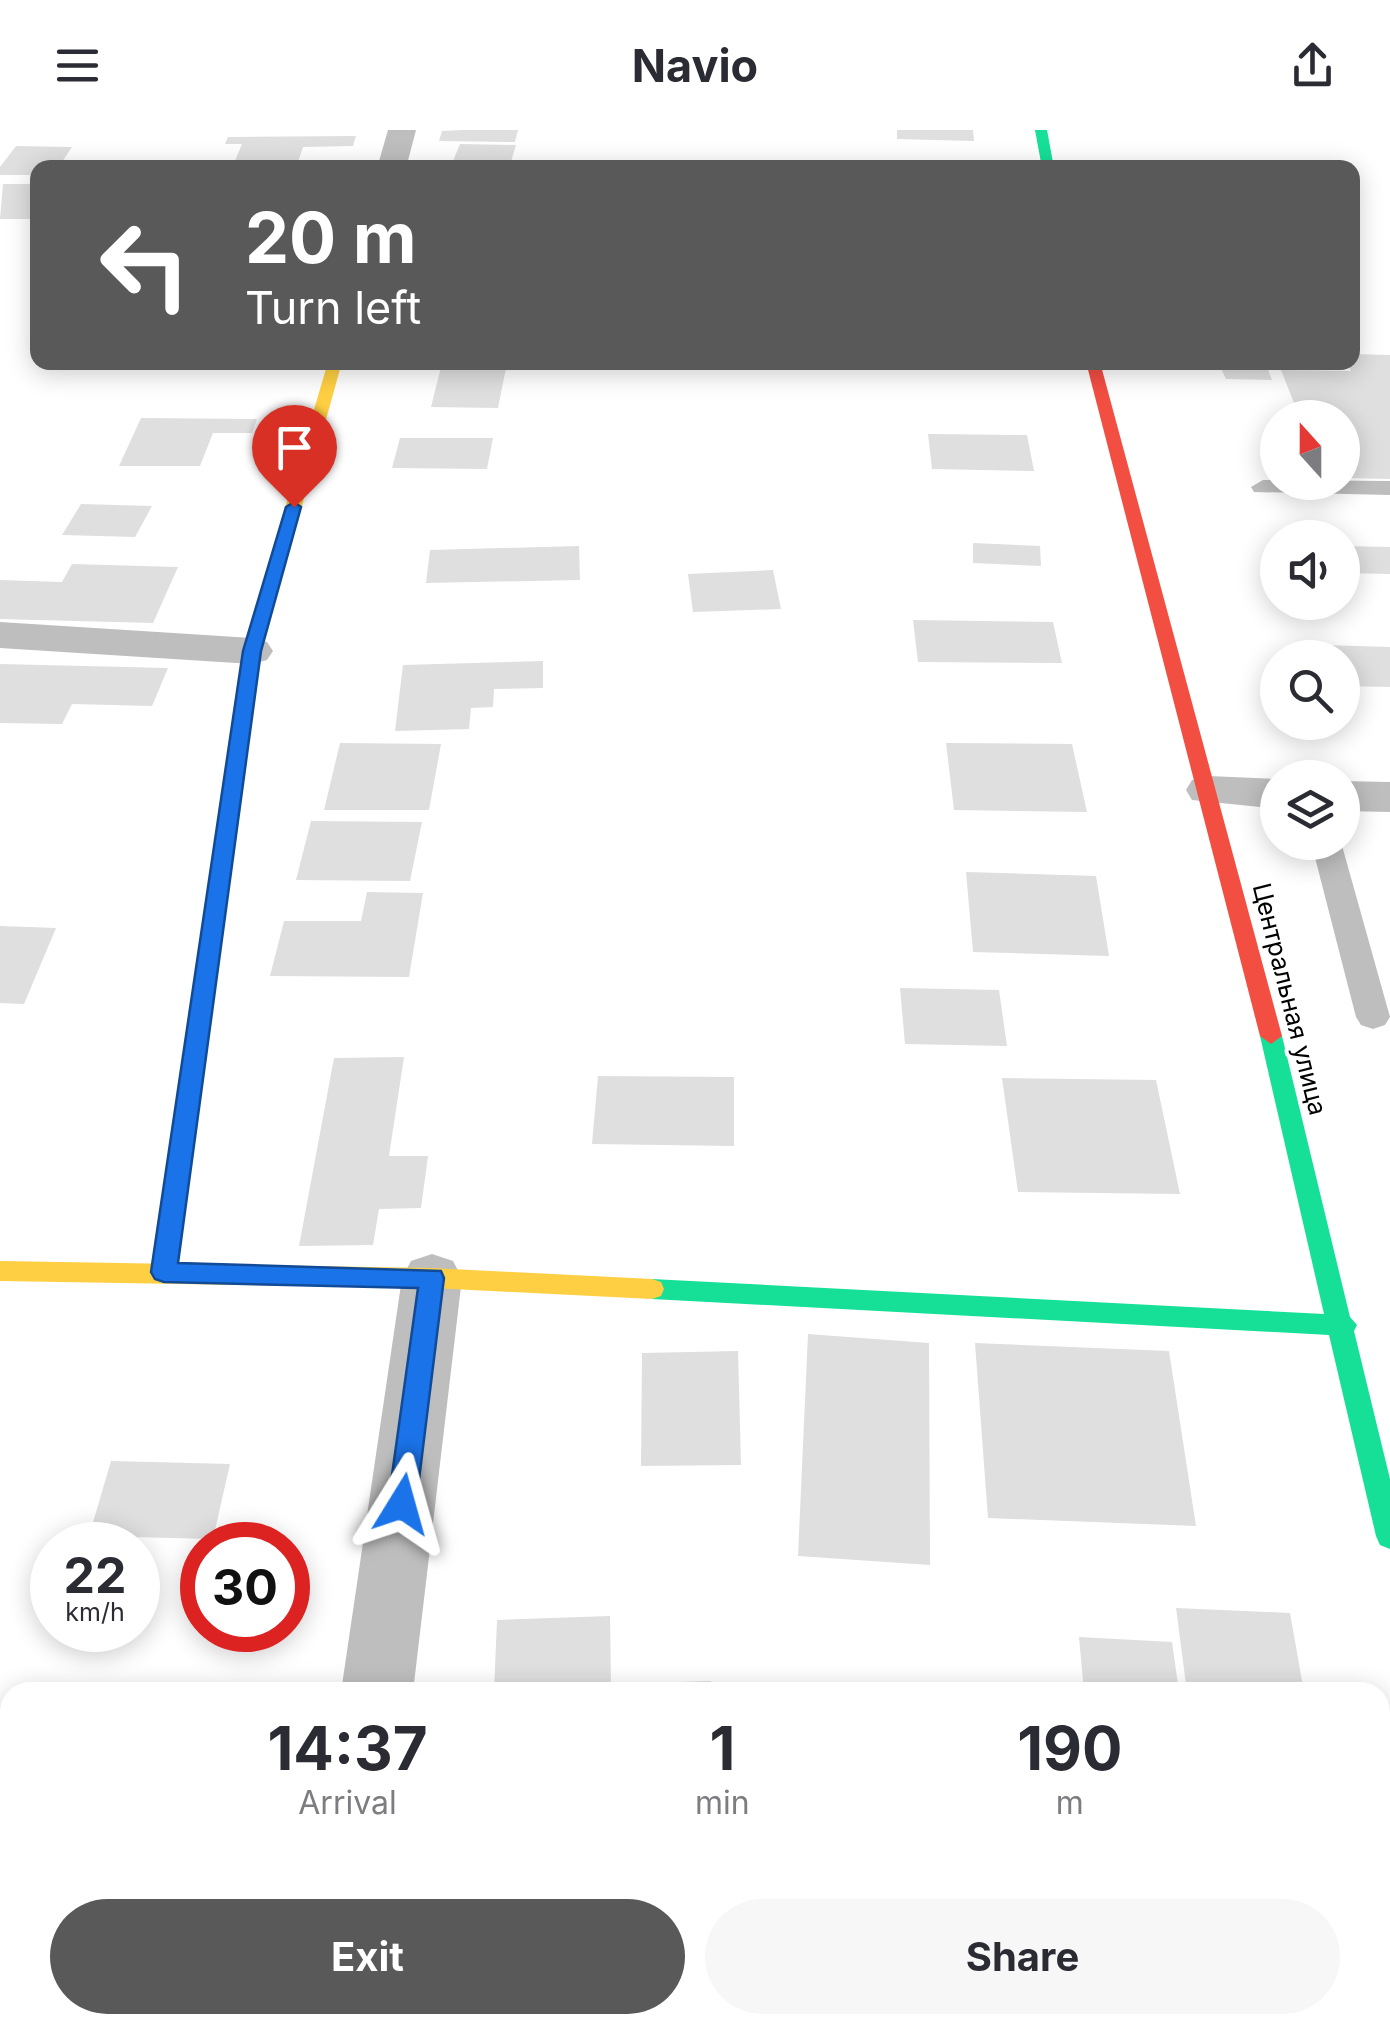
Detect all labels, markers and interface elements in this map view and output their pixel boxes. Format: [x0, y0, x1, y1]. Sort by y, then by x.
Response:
icon: menu [50, 38, 105, 93]
text: Navio [632, 38, 758, 93]
icon: share [1285, 38, 1340, 93]
text: 20 m [245, 195, 417, 280]
icon: left [80, 200, 210, 330]
text: Turn left [245, 280, 421, 335]
north arrow [1260, 400, 1360, 500]
map controls [1260, 400, 1360, 860]
pin [252, 405, 337, 508]
icon: arrive [267, 420, 322, 475]
button: sound [1260, 520, 1360, 620]
button: search [1260, 640, 1360, 740]
button: layers [1260, 760, 1360, 860]
street label: Центральная улица [1247, 880, 1333, 1118]
position arrow [350, 1452, 454, 1556]
speed limit sign: 30 [180, 1522, 310, 1652]
text: 22 [64, 1545, 127, 1605]
text: km/h [65, 1597, 125, 1627]
text: 14:37 [267, 1712, 428, 1784]
text: 1 [709, 1712, 735, 1784]
text: 190 [1017, 1712, 1123, 1784]
text: Arrival [298, 1783, 397, 1822]
text: min [695, 1783, 750, 1822]
text: m [1056, 1783, 1084, 1822]
button: Exit [50, 1899, 685, 2014]
button: Share [705, 1899, 1340, 2014]

